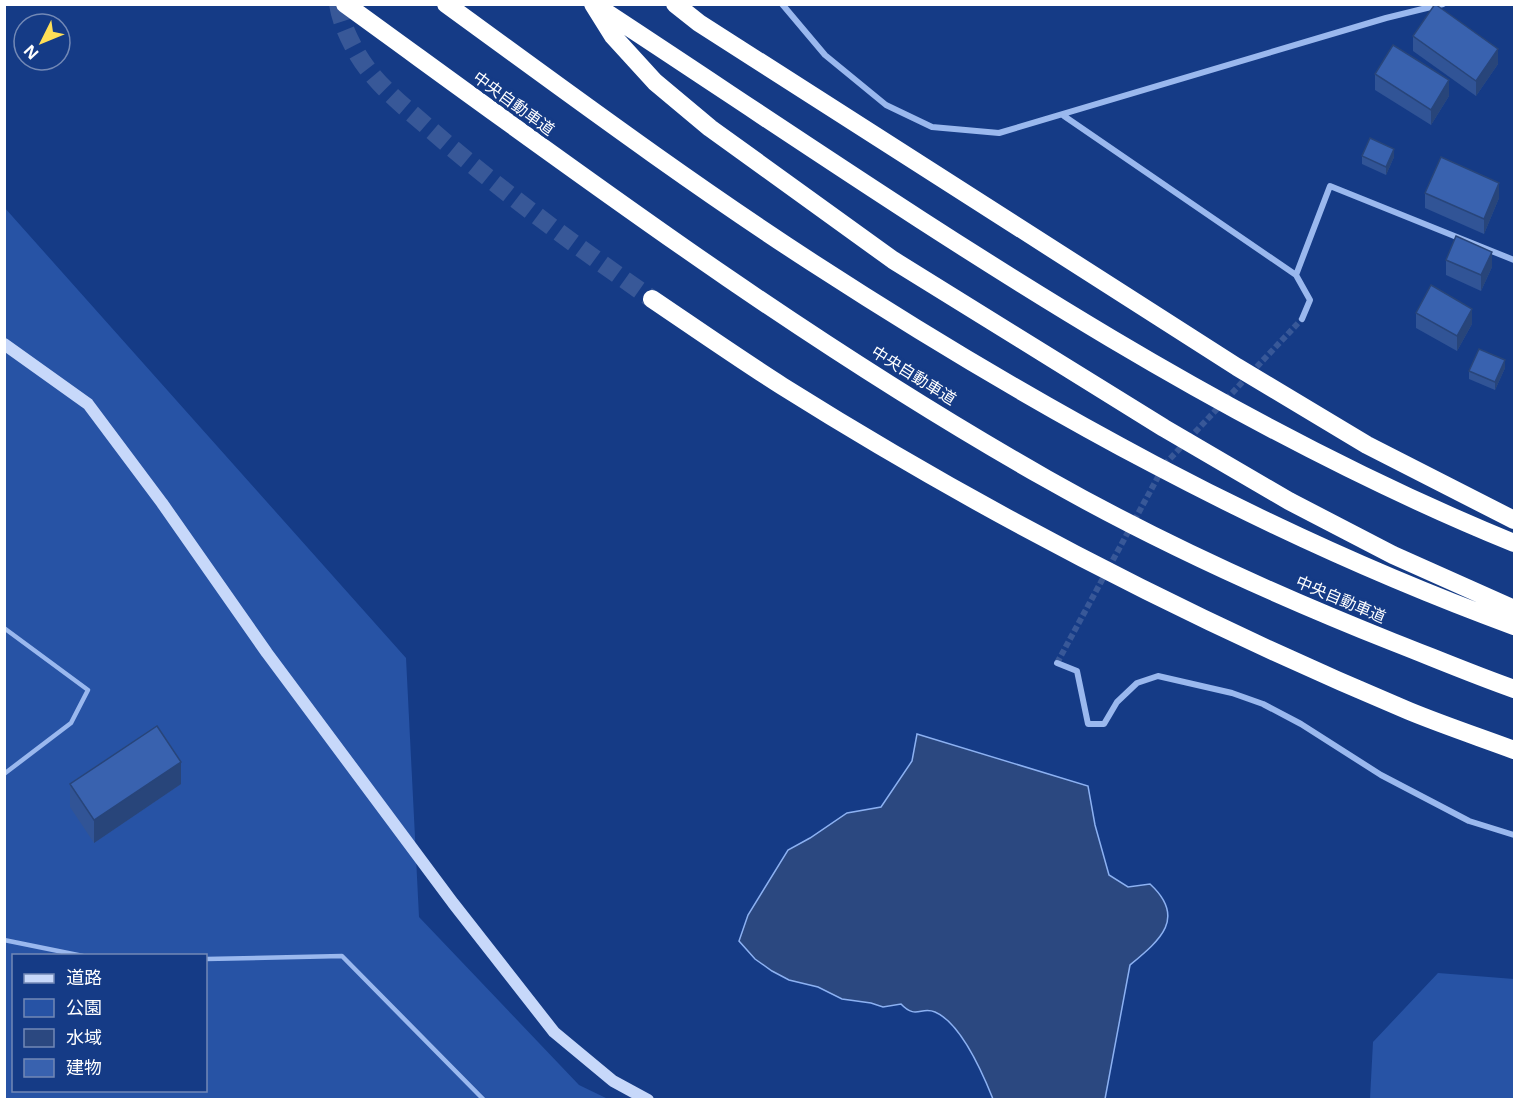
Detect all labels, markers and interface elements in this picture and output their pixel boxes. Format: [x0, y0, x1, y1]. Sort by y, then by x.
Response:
north arrow [12, 12, 72, 72]
text: N [19, 40, 44, 64]
street label: 中央自動車道 [469, 66, 559, 140]
street label: 中央自動車道 [867, 340, 961, 410]
street label: 中央自動車道 [1293, 570, 1389, 628]
legend [12, 954, 207, 1092]
text: 道路 [66, 965, 102, 989]
text: 公園 [66, 995, 102, 1019]
text: 水域 [66, 1025, 102, 1049]
text: 建物 [66, 1055, 102, 1079]

